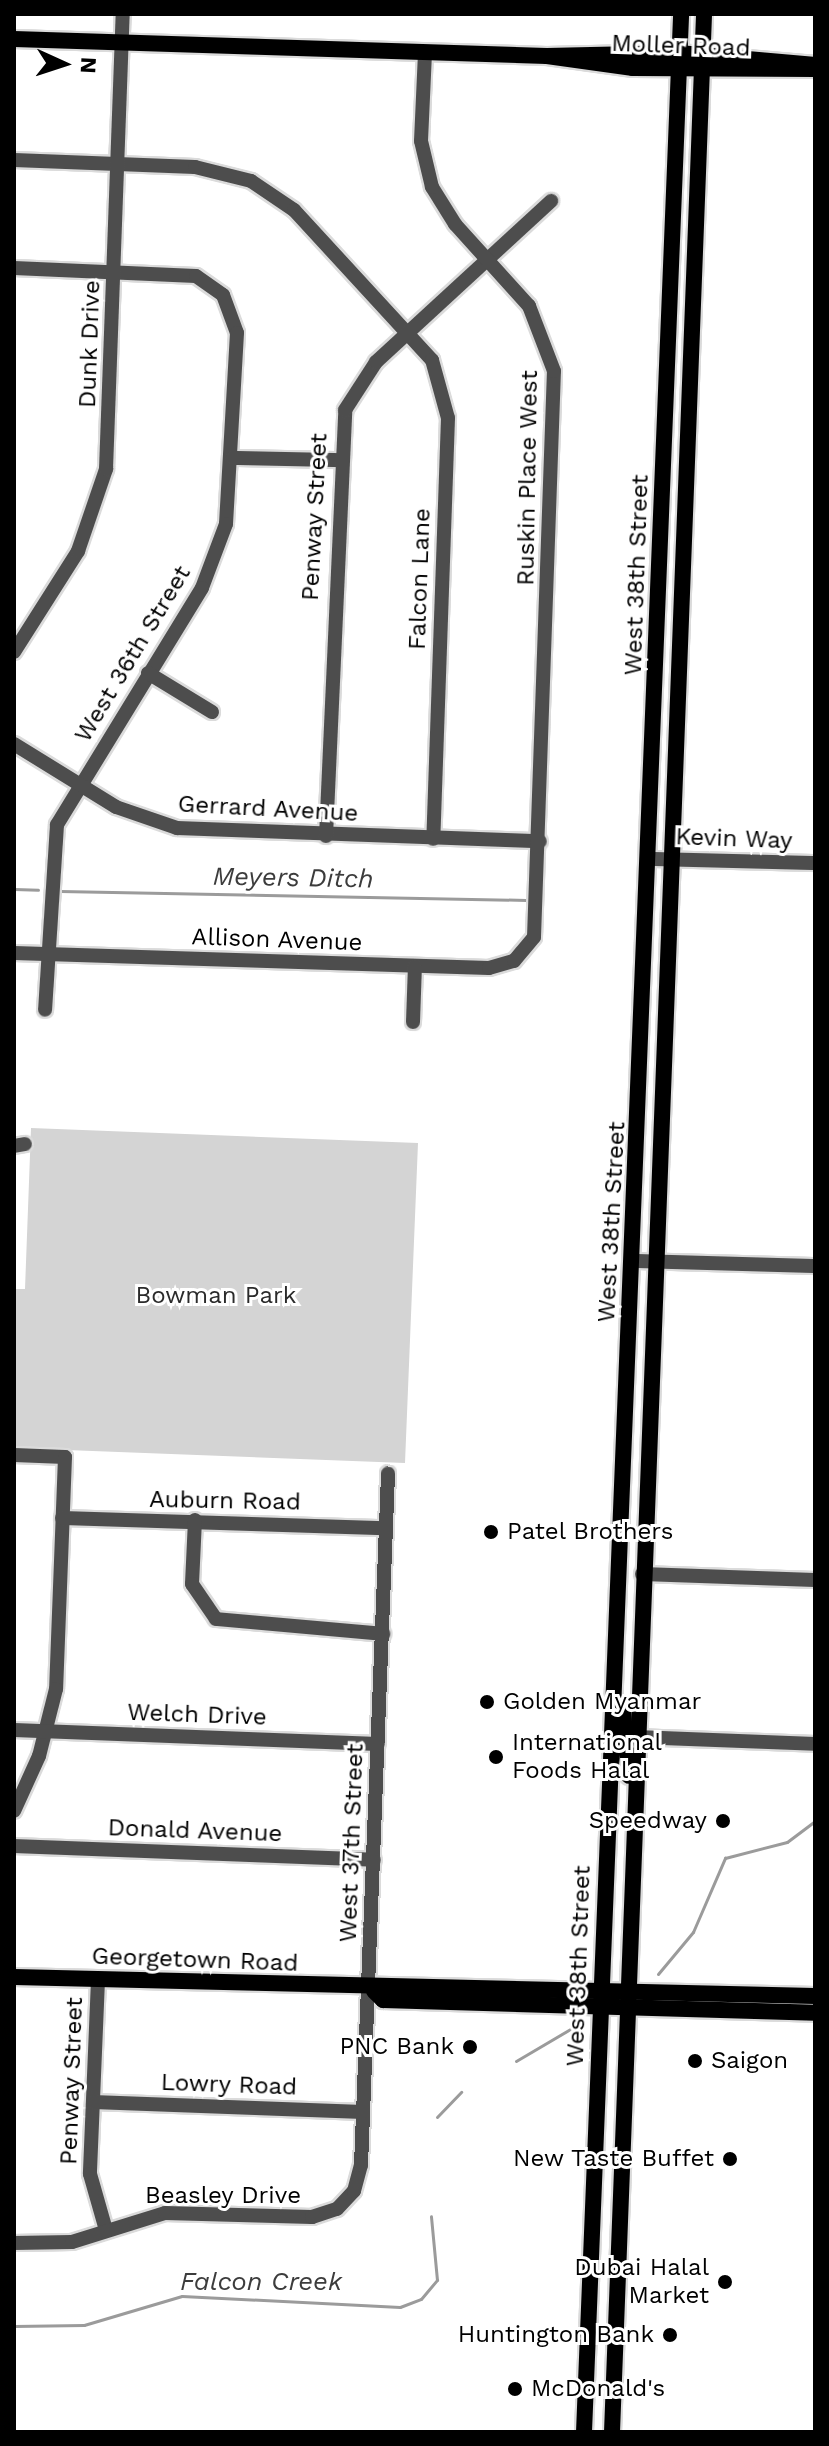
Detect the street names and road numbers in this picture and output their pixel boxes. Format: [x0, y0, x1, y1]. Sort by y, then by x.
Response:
street label: Moller Road [611, 29, 751, 63]
street label: Dunk Drive [73, 279, 107, 409]
street label: Ruskin Place West [512, 370, 544, 586]
street label: Penway Street [296, 432, 334, 602]
street label: West 38th Street [619, 474, 655, 676]
street label: Falcon Lane [403, 508, 437, 650]
street label: West 36th Street [69, 560, 197, 748]
street label: Gerrard Avenue [177, 790, 359, 828]
street label: Kevin Way [675, 823, 793, 855]
street label: Allison Avenue [191, 923, 363, 957]
street label: West 38th Street [592, 1121, 632, 1323]
street label: Auburn Road [149, 1485, 301, 1517]
street label: Welch Drive [127, 1698, 267, 1732]
street label: West 37th Street [334, 1743, 370, 1943]
street label: Donald Avenue [107, 1814, 283, 1848]
street label: West 38th Street [561, 1865, 597, 2067]
street label: Georgetown Road [91, 1942, 299, 1978]
street label: Penway Street [55, 1996, 89, 2166]
street label: Lowry Road [160, 2068, 298, 2102]
street label: Beasley Drive [145, 2182, 301, 2210]

